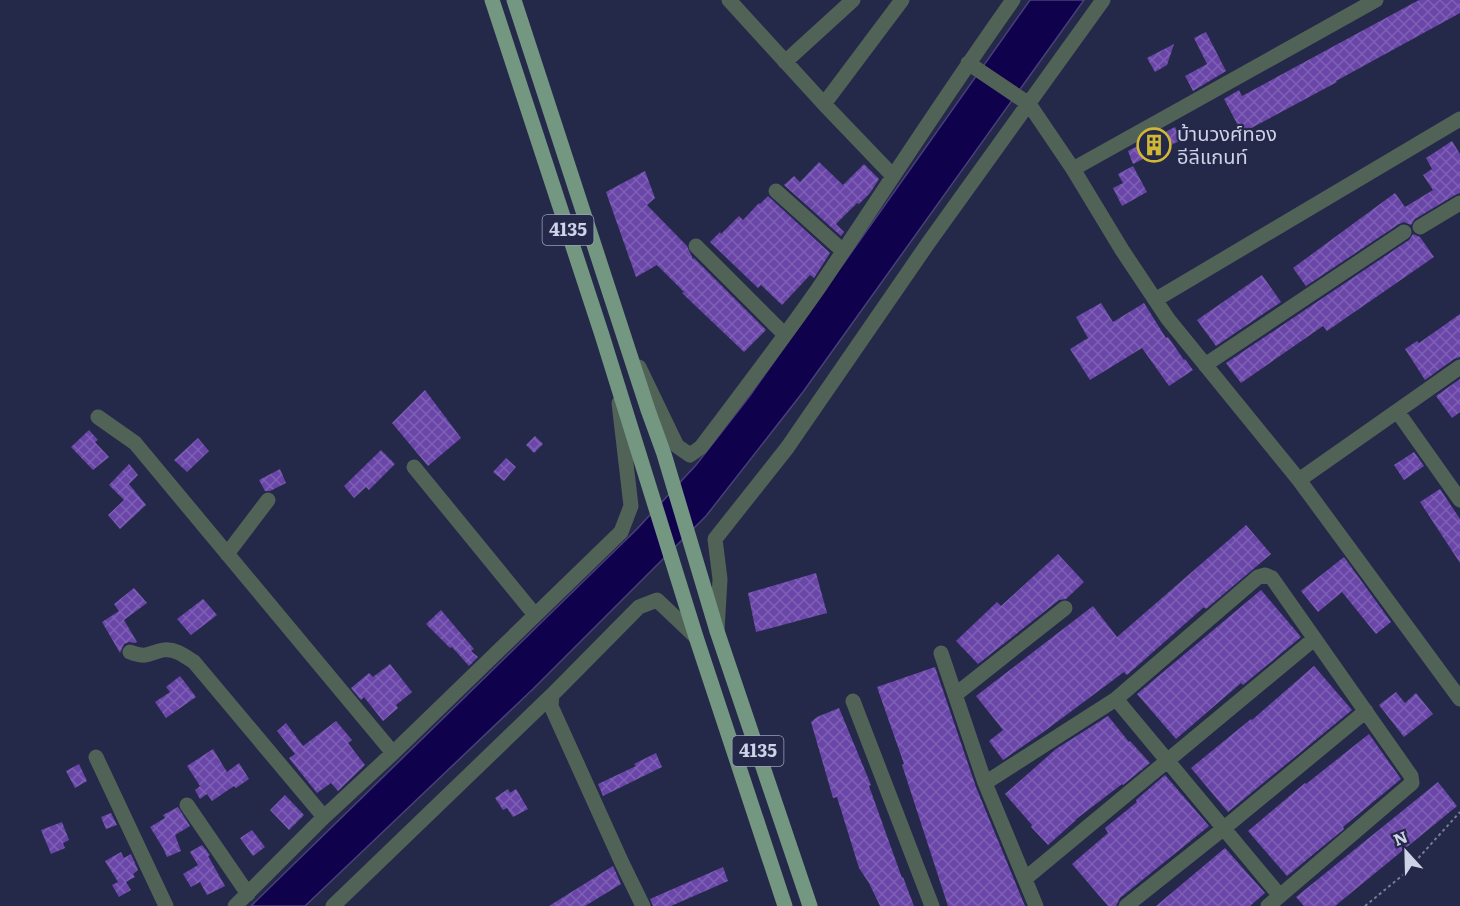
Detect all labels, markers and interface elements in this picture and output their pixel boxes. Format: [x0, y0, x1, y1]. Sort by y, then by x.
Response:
place label: บ้านวงศ์ทอง อีลีแกนท์ [1177, 117, 1277, 170]
building icon: บ้านวงศ์ทอง อีลีแกนท์ [1136, 127, 1172, 163]
road number: 4135 [542, 215, 594, 245]
road number: 4135 [732, 736, 783, 766]
north arrow [1376, 822, 1436, 882]
text: N [1389, 824, 1411, 851]

